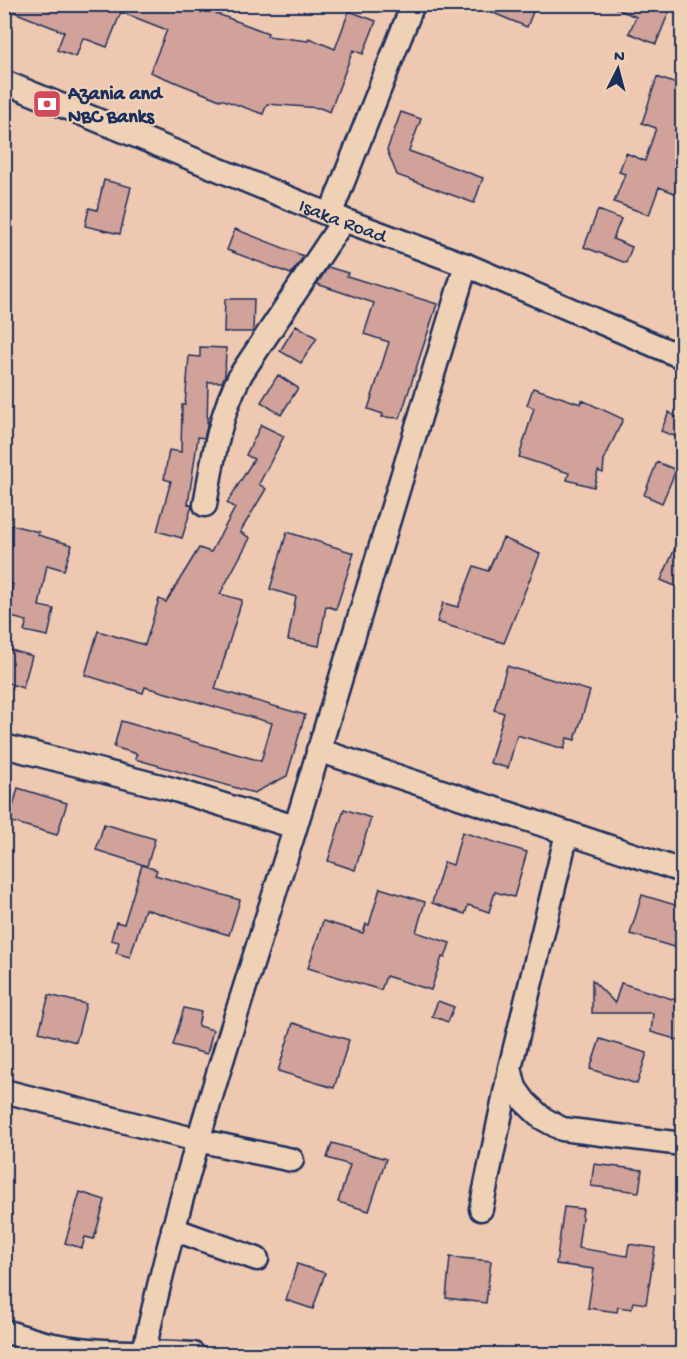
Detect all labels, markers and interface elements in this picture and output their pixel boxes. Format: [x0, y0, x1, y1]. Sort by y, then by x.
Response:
north arrow [588, 39, 648, 99]
text: N [613, 48, 626, 68]
place label: Azania and NBC Banks [67, 84, 164, 130]
bank icon: Azania and NBC Banks [31, 88, 63, 120]
street label: Isaka Road [295, 196, 391, 251]

